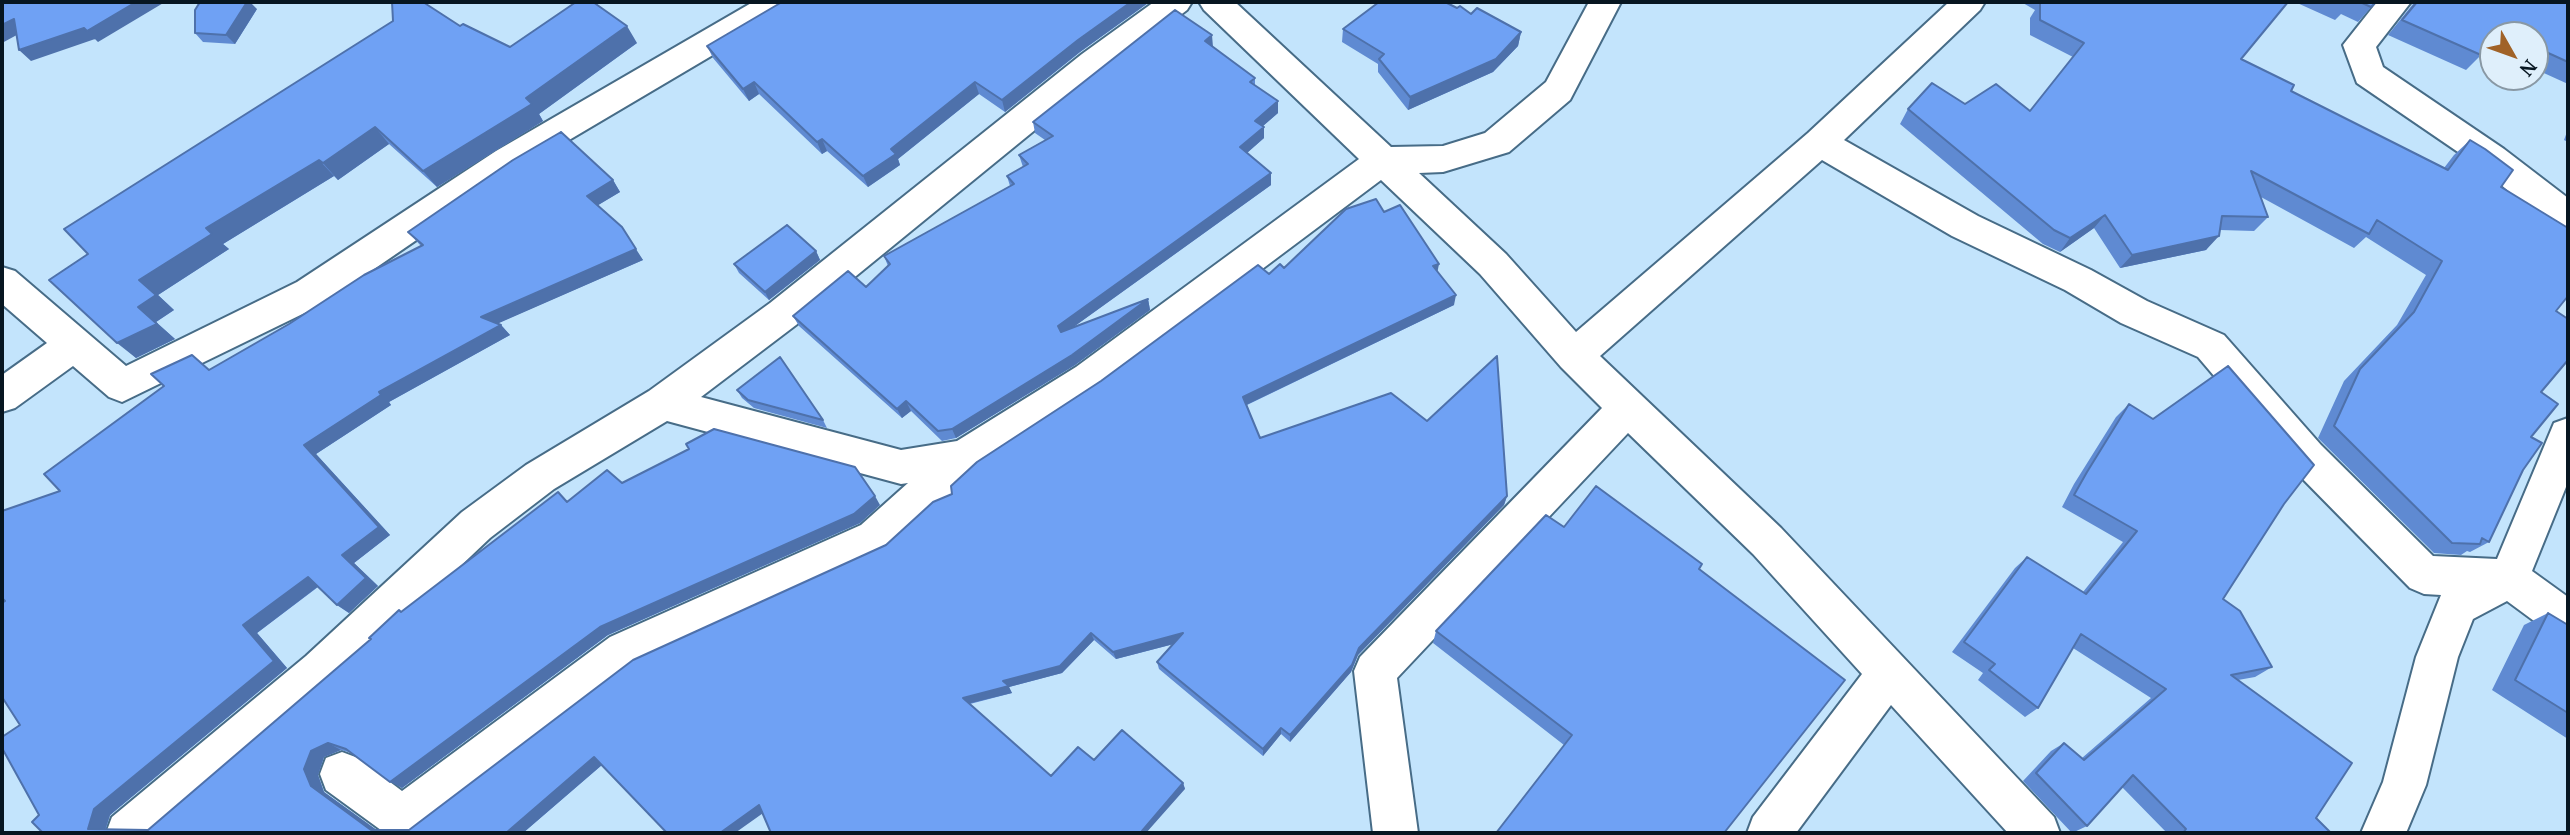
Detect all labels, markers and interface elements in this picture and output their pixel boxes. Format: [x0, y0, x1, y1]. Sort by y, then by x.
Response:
north arrow [2479, 21, 2549, 91]
text: N [2515, 55, 2543, 82]

